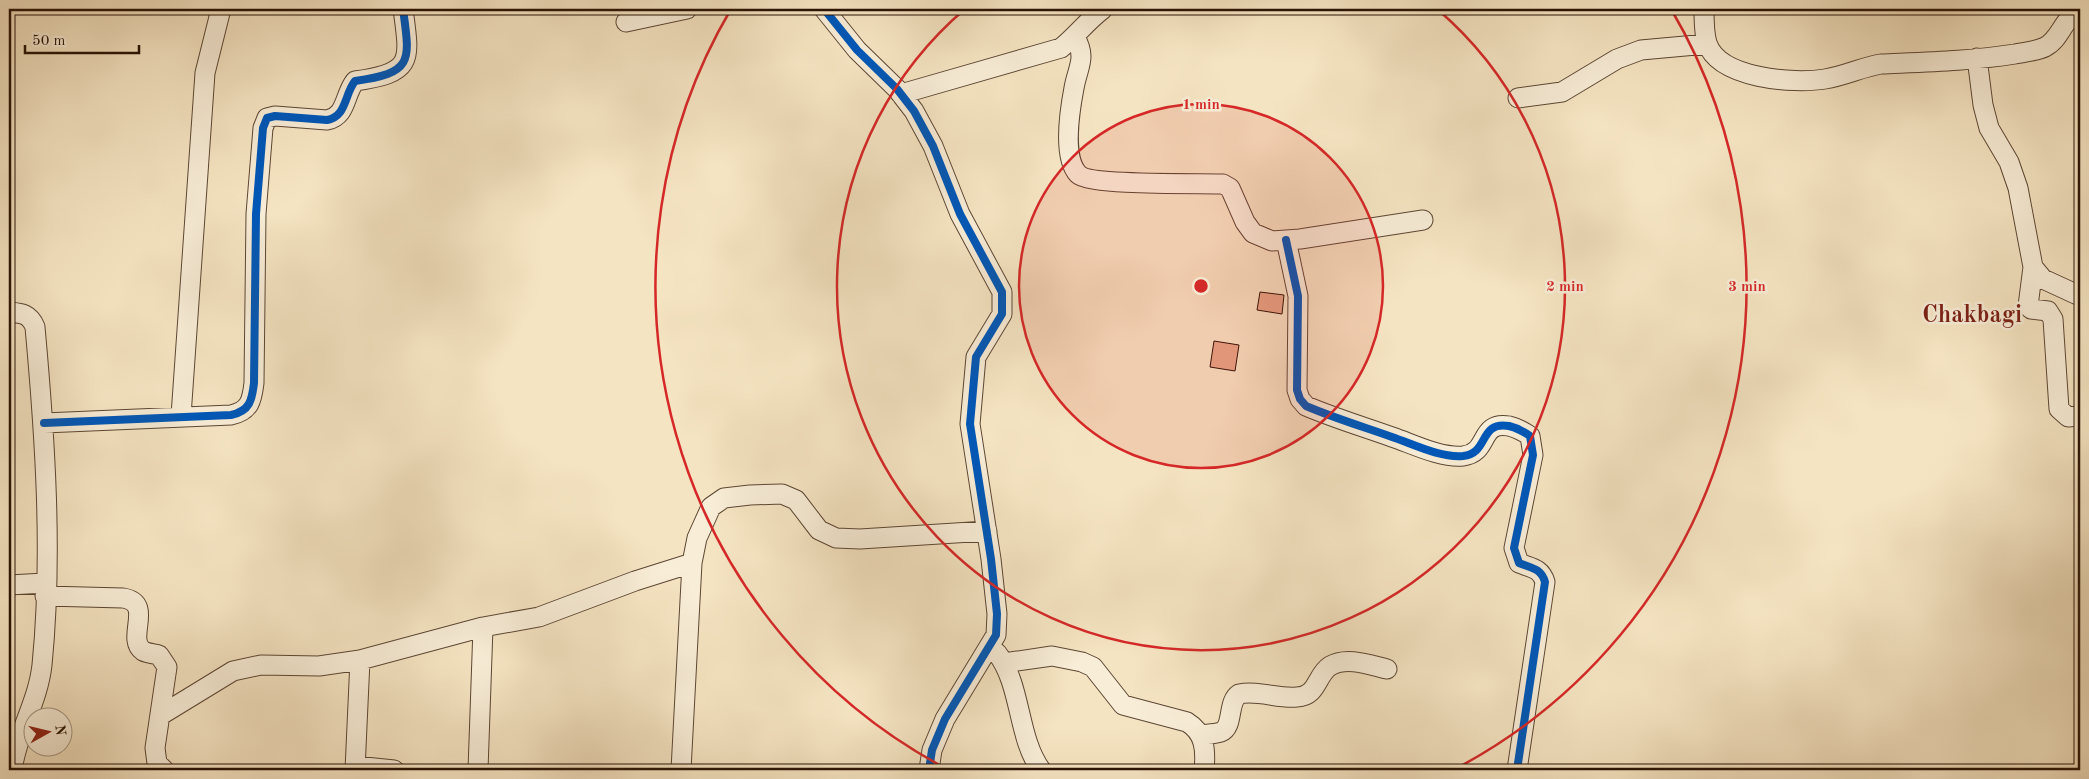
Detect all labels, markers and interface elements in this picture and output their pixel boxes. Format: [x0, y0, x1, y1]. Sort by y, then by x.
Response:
scale bar [25, 22, 139, 54]
text: 50 m [32, 34, 66, 49]
text: 1 min [1182, 98, 1220, 113]
centre of rings [1192, 277, 1210, 295]
text: 2 min [1546, 280, 1584, 295]
text: 3 min [1728, 280, 1766, 295]
district label: Chakbagi [1922, 304, 2022, 328]
north arrow [22, 706, 72, 756]
text: N [52, 724, 68, 737]

